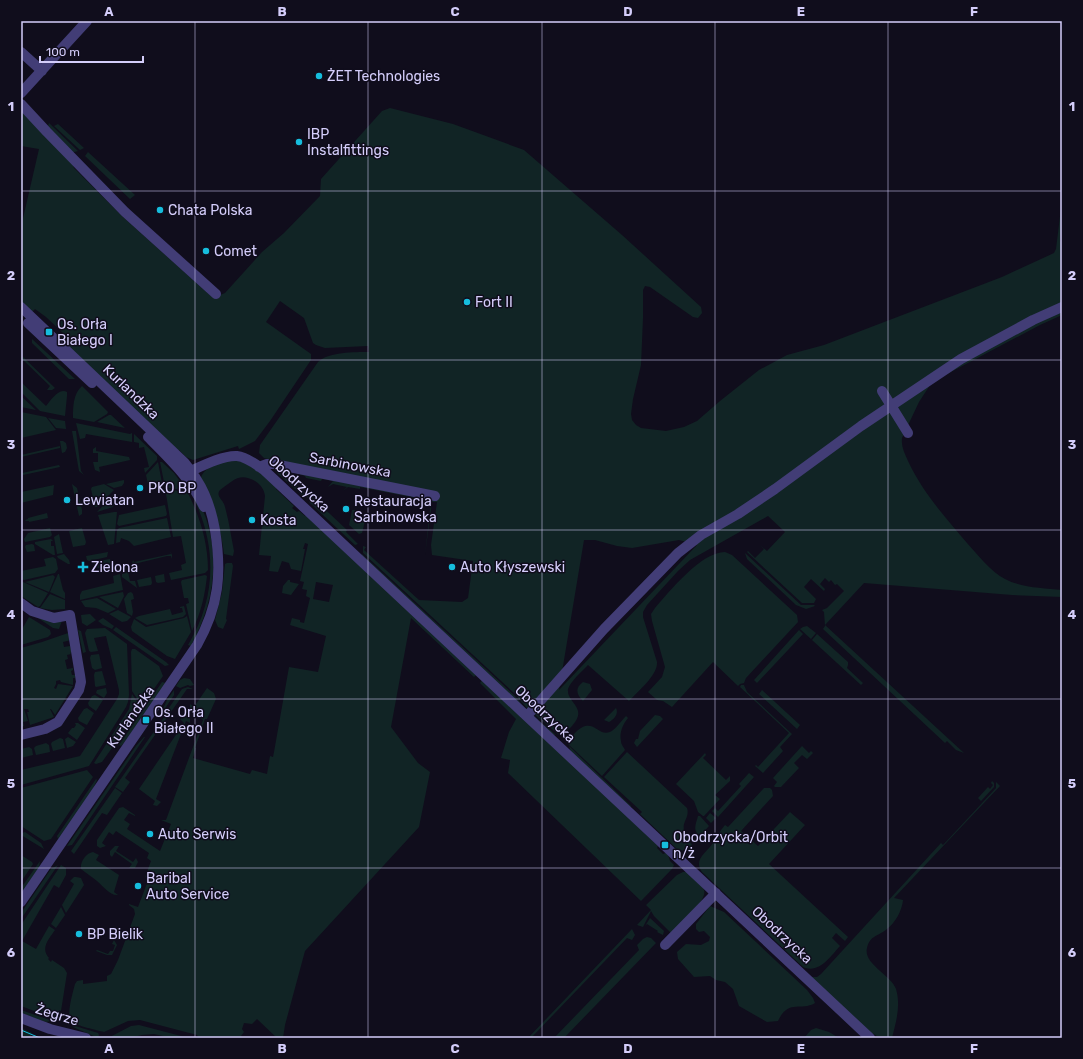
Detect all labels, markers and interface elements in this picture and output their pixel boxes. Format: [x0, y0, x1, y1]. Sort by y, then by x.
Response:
text: A [104, 4, 114, 19]
text: B [277, 4, 287, 19]
text: C [450, 4, 460, 19]
text: D [623, 4, 633, 19]
text: E [797, 4, 805, 19]
text: F [970, 4, 978, 19]
scale bar [40, 38, 143, 64]
text: 100 m [46, 45, 80, 59]
place label: ŻET Technologies [327, 68, 440, 85]
marker: ŻET Technologies [314, 71, 324, 81]
text: 1 [8, 99, 14, 114]
text: 1 [1069, 99, 1075, 114]
place label: IBP Instalfittings [307, 126, 389, 159]
marker: IBP Instalfittings [294, 137, 304, 147]
place label: Chata Polska [168, 202, 252, 219]
marker: Chata Polska [155, 205, 165, 215]
place label: Comet [214, 243, 258, 260]
marker: Comet [201, 246, 211, 256]
text: 2 [7, 268, 15, 283]
text: 2 [1068, 268, 1076, 283]
place label: Fort II [475, 294, 513, 311]
marker: Fort II [462, 297, 472, 307]
place label: Os. Orła Białego I [57, 316, 113, 349]
marker: Os. Orła Białego I [44, 327, 54, 337]
street label: Kurlandzka [99, 361, 163, 423]
text: 3 [7, 437, 16, 452]
text: 3 [1068, 437, 1077, 452]
street label: Sarbinowska [308, 449, 392, 481]
street label: Obodrzycka [265, 452, 333, 516]
place label: PKO BP [148, 480, 196, 497]
marker: PKO BP [135, 483, 145, 493]
place label: Lewiatan [75, 492, 134, 509]
place label: Restauracja Sarbinowska [354, 493, 437, 526]
marker: Lewiatan [62, 495, 72, 505]
marker: Restauracja Sarbinowska [341, 504, 351, 514]
place label: Kosta [260, 512, 296, 529]
marker: Kosta [247, 515, 257, 525]
place label: Zielona [91, 559, 138, 576]
place label: Auto Kłyszewski [460, 559, 565, 576]
marker: Zielona [78, 562, 88, 572]
marker: Auto Kłyszewski [447, 562, 457, 572]
text: 4 [7, 607, 16, 622]
text: 4 [1068, 607, 1077, 622]
street label: Obodrzycka [511, 682, 579, 746]
street label: Kurlandzka [103, 683, 159, 751]
place label: Os. Orła Białego II [154, 704, 214, 737]
marker: Os. Orła Białego II [141, 715, 151, 725]
text: 5 [7, 776, 15, 791]
text: 5 [1068, 776, 1076, 791]
place label: Auto Serwis [158, 826, 236, 843]
marker: Auto Serwis [145, 829, 155, 839]
place label: Obodrzycka/Orbit n/ż [673, 829, 789, 862]
marker: Obodrzycka/Orbit n/ż [660, 840, 670, 850]
place label: Baribal Auto Service [146, 870, 229, 903]
marker: Baribal Auto Service [133, 881, 143, 891]
street label: Obodrzycka [748, 903, 816, 967]
place label: BP Bielik [87, 926, 144, 943]
marker: BP Bielik [74, 929, 84, 939]
text: 6 [7, 945, 16, 960]
text: 6 [1068, 945, 1077, 960]
street label: Żegrze [33, 1000, 81, 1030]
text: A [104, 1041, 114, 1056]
text: B [277, 1041, 287, 1056]
text: C [450, 1041, 460, 1056]
text: D [623, 1041, 633, 1056]
text: E [797, 1041, 805, 1056]
text: F [970, 1041, 978, 1056]

